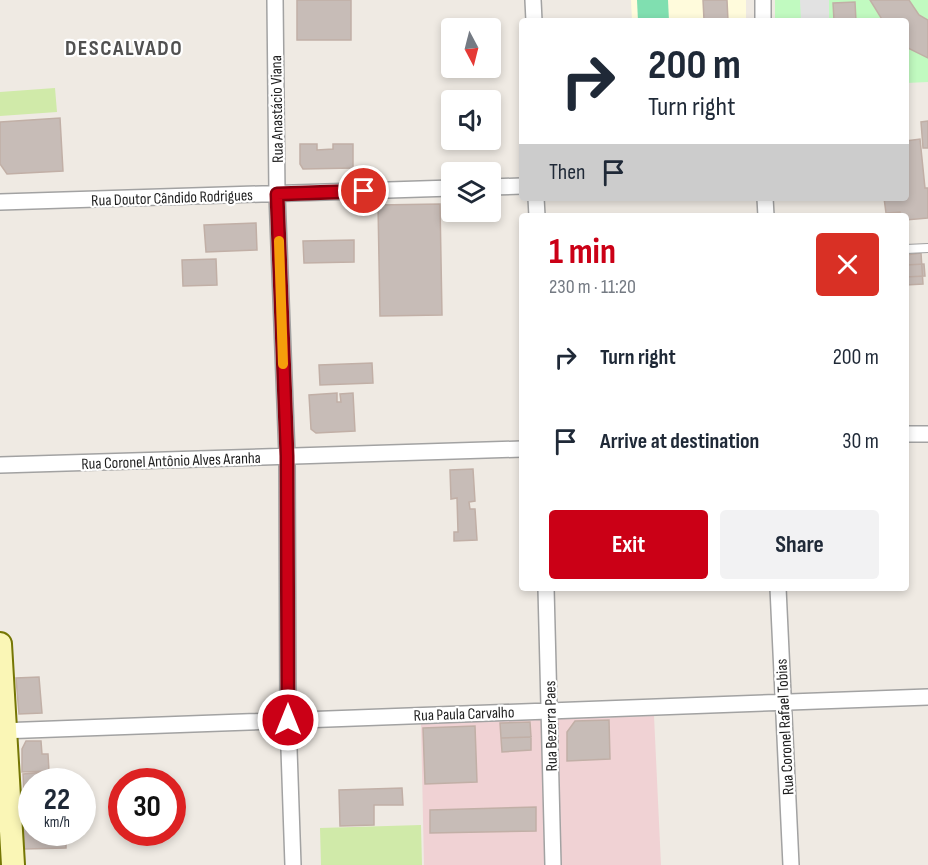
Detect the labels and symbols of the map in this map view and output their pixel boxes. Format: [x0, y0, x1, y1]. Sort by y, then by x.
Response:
north arrow [441, 18, 501, 78]
district label: DESCALVADO [65, 35, 183, 62]
street label: Rua Anastácio Viana [267, 55, 288, 163]
pin [338, 165, 389, 216]
street label: Rua Doutor Cândido Rodrigues [91, 186, 254, 211]
street label: Rua Coronel Antônio Alves Aranha [81, 449, 261, 474]
street label: Rua Coronel Rafael Tobias [772, 658, 799, 795]
street label: Rua Bezerra Paes [541, 680, 562, 772]
position arrow [256, 688, 320, 752]
street label: Rua Paula Carvalho [413, 703, 515, 726]
speed limit sign: 30 [108, 768, 186, 846]

